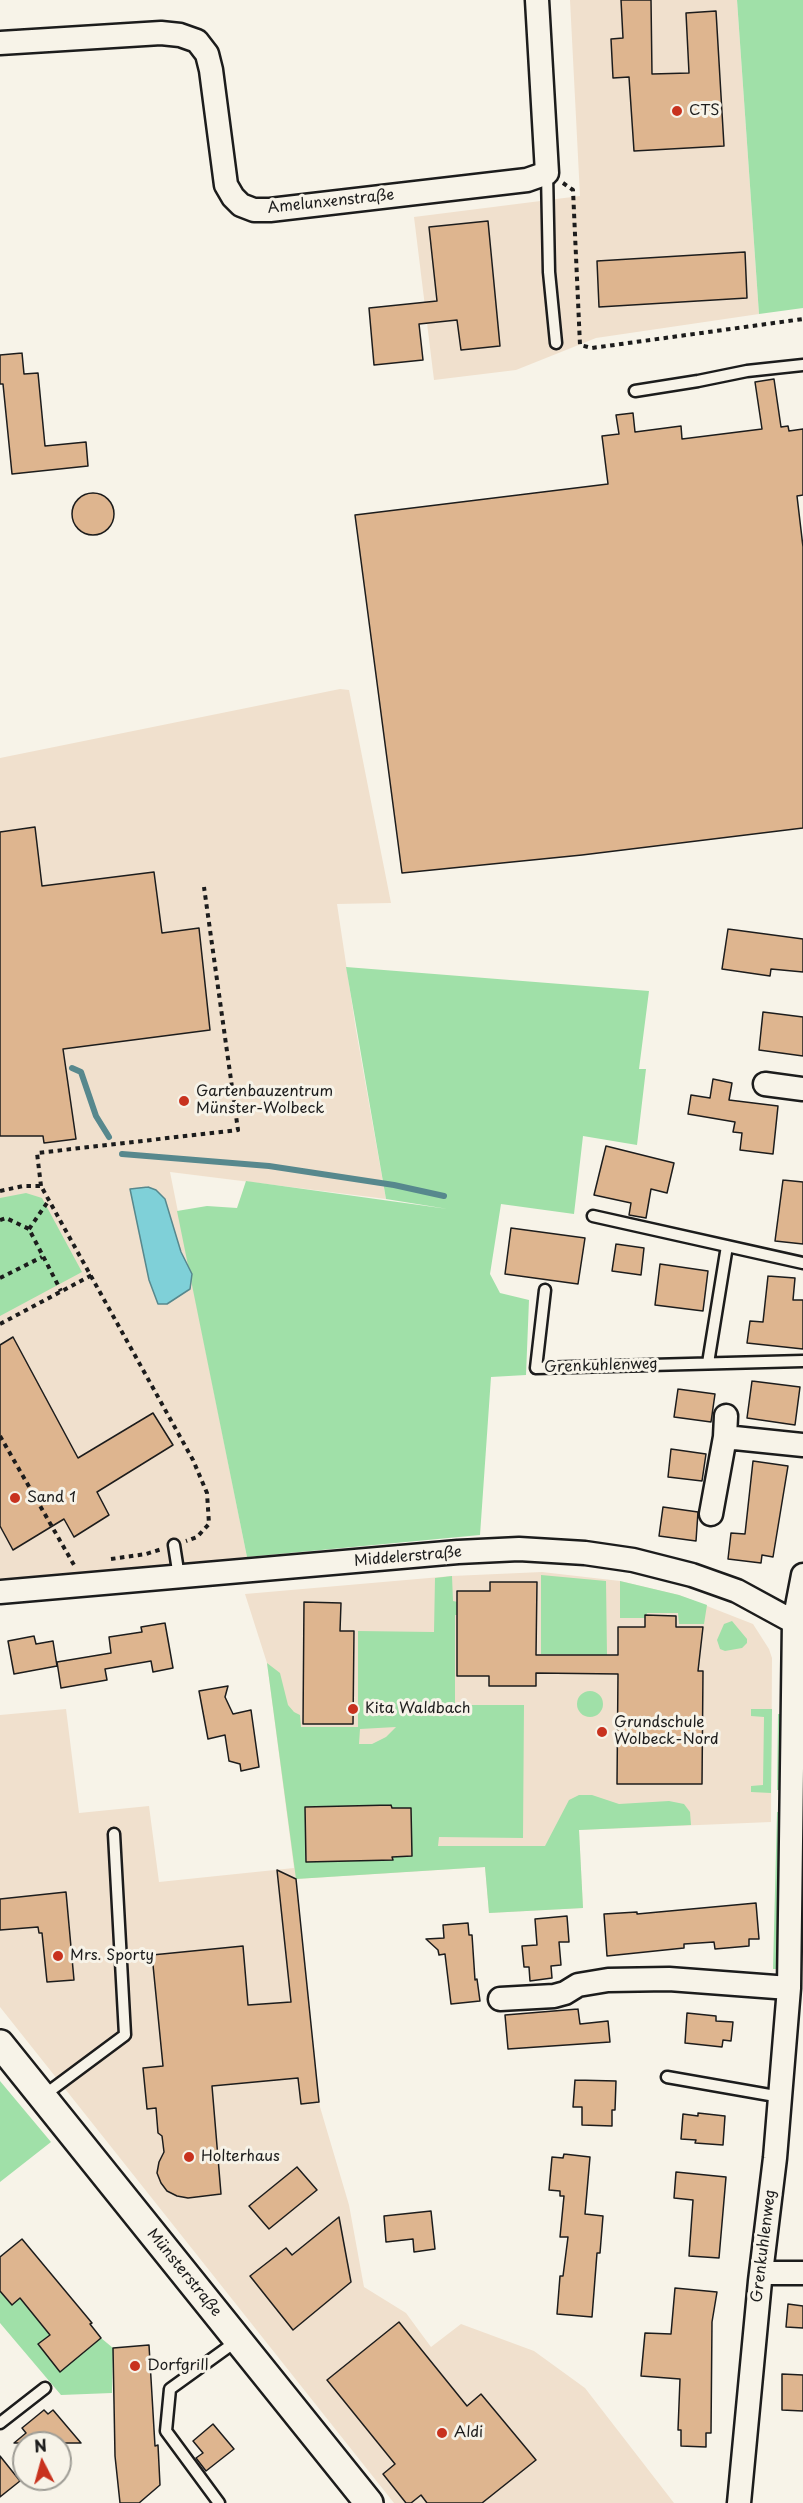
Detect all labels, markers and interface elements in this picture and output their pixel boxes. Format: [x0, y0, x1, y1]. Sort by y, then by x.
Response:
place label: CTS [689, 102, 720, 120]
marker: CTS [670, 104, 684, 118]
street label: Amelunxenstraße [267, 186, 395, 218]
place label: Gartenbauzentrum Münster-Wolbeck [196, 1083, 333, 1118]
marker: Gartenbauzentrum Münster-Wolbeck [177, 1094, 191, 1108]
street label: Grenkuhlenweg [544, 1355, 658, 1377]
place label: Sand 1 [27, 1489, 76, 1507]
marker: Sand 1 [8, 1491, 22, 1505]
street label: Middelerstraße [353, 1543, 463, 1571]
place label: Kita Waldbach [365, 1700, 470, 1718]
marker: Kita Waldbach [346, 1702, 360, 1716]
place label: Grundschule Wolbeck-Nord [614, 1714, 719, 1749]
marker: Grundschule Wolbeck-Nord [595, 1725, 609, 1739]
place label: Mrs. Sporty [70, 1947, 154, 1965]
marker: Mrs. Sporty [51, 1949, 65, 1963]
place label: Holterhaus [201, 2148, 280, 2166]
marker: Holterhaus [182, 2150, 196, 2164]
street label: Grenkuhlenweg [748, 2188, 780, 2304]
street label: Münsterstraße [143, 2225, 225, 2321]
place label: Dorfgrill [147, 2357, 209, 2375]
marker: Dorfgrill [128, 2359, 142, 2373]
place label: Aldi [454, 2424, 483, 2442]
marker: Aldi [435, 2426, 449, 2440]
north arrow [12, 2431, 72, 2491]
text: N [33, 2432, 48, 2458]

